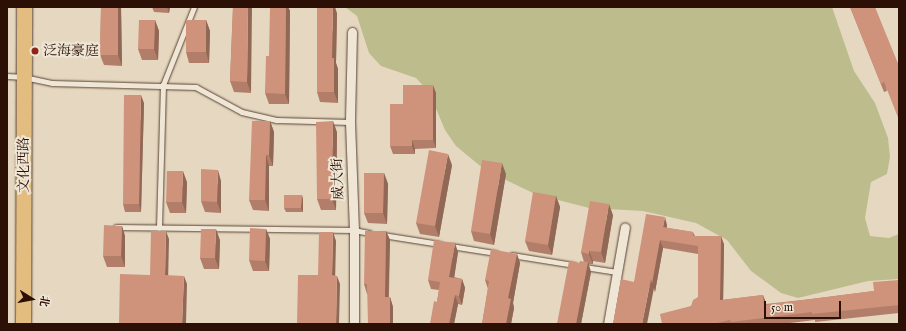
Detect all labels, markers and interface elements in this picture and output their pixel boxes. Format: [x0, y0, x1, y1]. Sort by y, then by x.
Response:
place label: 泛海豪庭 [43, 43, 99, 59]
marker: 泛海豪庭 [30, 46, 40, 56]
street label: 文化西路 [16, 137, 32, 193]
street label: 威大街 [329, 158, 347, 200]
north arrow [12, 279, 52, 319]
scale bar [766, 293, 843, 319]
text: 北 [36, 295, 52, 308]
text: 50 m [771, 300, 793, 315]

